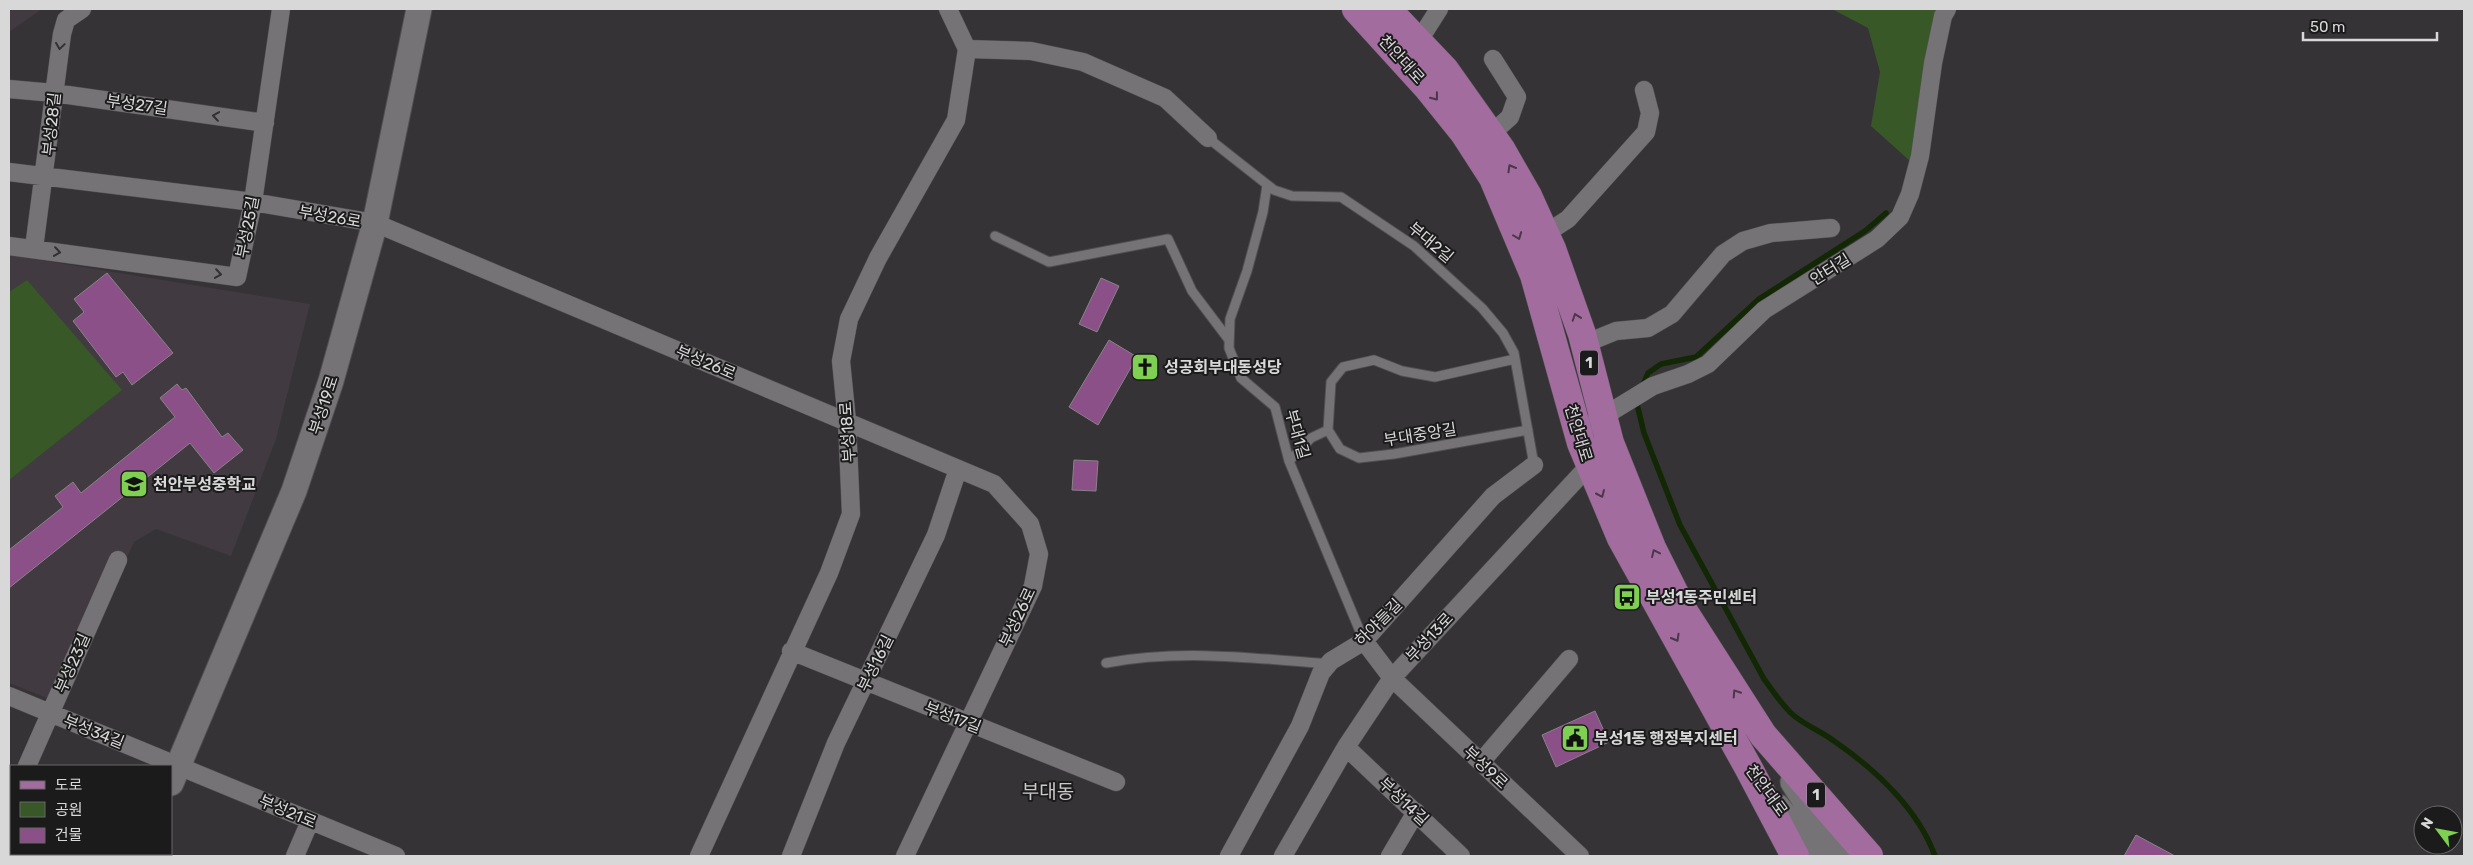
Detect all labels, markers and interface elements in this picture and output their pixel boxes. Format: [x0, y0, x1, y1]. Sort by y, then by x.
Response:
scale bar [2303, 10, 2437, 42]
text: 50 m [2310, 18, 2345, 36]
street label: 천안대로 [1375, 31, 1429, 88]
one-way arrow [56, 42, 66, 51]
street label: 부성28길 [39, 91, 64, 157]
street label: 부성27길 [105, 91, 169, 118]
one-way arrow [1430, 91, 1438, 100]
one-way arrow [212, 111, 220, 122]
one-way arrow [1508, 164, 1518, 173]
street label: 부성25길 [232, 194, 263, 260]
street label: 부성26로 [297, 202, 363, 231]
street label: 부대2길 [1404, 218, 1457, 267]
one-way arrow [1512, 231, 1523, 240]
one-way arrow [53, 246, 62, 256]
street label: 안터길 [1807, 250, 1854, 289]
one-way arrow [214, 268, 222, 279]
one-way arrow [1571, 313, 1581, 321]
street label: 부성26로 [673, 341, 739, 384]
road number: 1 [1580, 350, 1598, 376]
church icon: 성공회부대동성당 [1130, 352, 1160, 382]
place label: 성공회부대동성당 [1164, 358, 1282, 377]
street label: 부성19로 [305, 373, 342, 437]
street label: 부성18로 [836, 401, 859, 463]
street label: 천안대로 [1561, 402, 1596, 464]
street label: 부대1길 [1281, 407, 1314, 461]
street label: 부대중앙길 [1382, 419, 1458, 450]
school or university icon: 천안부성중학교 [119, 469, 149, 499]
place label: 천안부성중학교 [153, 475, 256, 494]
one-way arrow [1595, 489, 1606, 498]
one-way arrow [1651, 549, 1661, 558]
bus stop icon: 부성1동주민센터 [1612, 582, 1642, 612]
street label: 부성26로 [995, 584, 1040, 650]
place label: 부성1동주민센터 [1646, 588, 1757, 607]
street label: 하야들길 [1351, 595, 1406, 650]
street label: 부성13로 [1402, 608, 1457, 666]
street label: 부성23길 [51, 630, 94, 696]
street label: 부성16길 [854, 632, 897, 695]
one-way arrow [1669, 633, 1679, 642]
one-way arrow [1733, 690, 1743, 699]
street label: 부성17길 [922, 698, 984, 737]
street label: 부성34길 [61, 711, 127, 752]
public building icon: 부성1동 행정복지센터 [1560, 723, 1590, 753]
place label: 부성1동 행정복지센터 [1594, 729, 1738, 748]
street label: 부성9로 [1460, 742, 1512, 793]
street label: 천안대로 [1742, 761, 1792, 820]
legend [10, 765, 172, 855]
street label: 부성14길 [1375, 774, 1432, 829]
text: 도로 [55, 776, 83, 794]
district label: 부대동 [1022, 780, 1074, 803]
road number: 1 [1807, 782, 1825, 808]
street label: 부성21로 [256, 791, 320, 832]
text: 공원 [55, 801, 83, 819]
north arrow [2413, 805, 2463, 855]
text: N [2418, 815, 2437, 832]
text: 건물 [55, 826, 83, 844]

